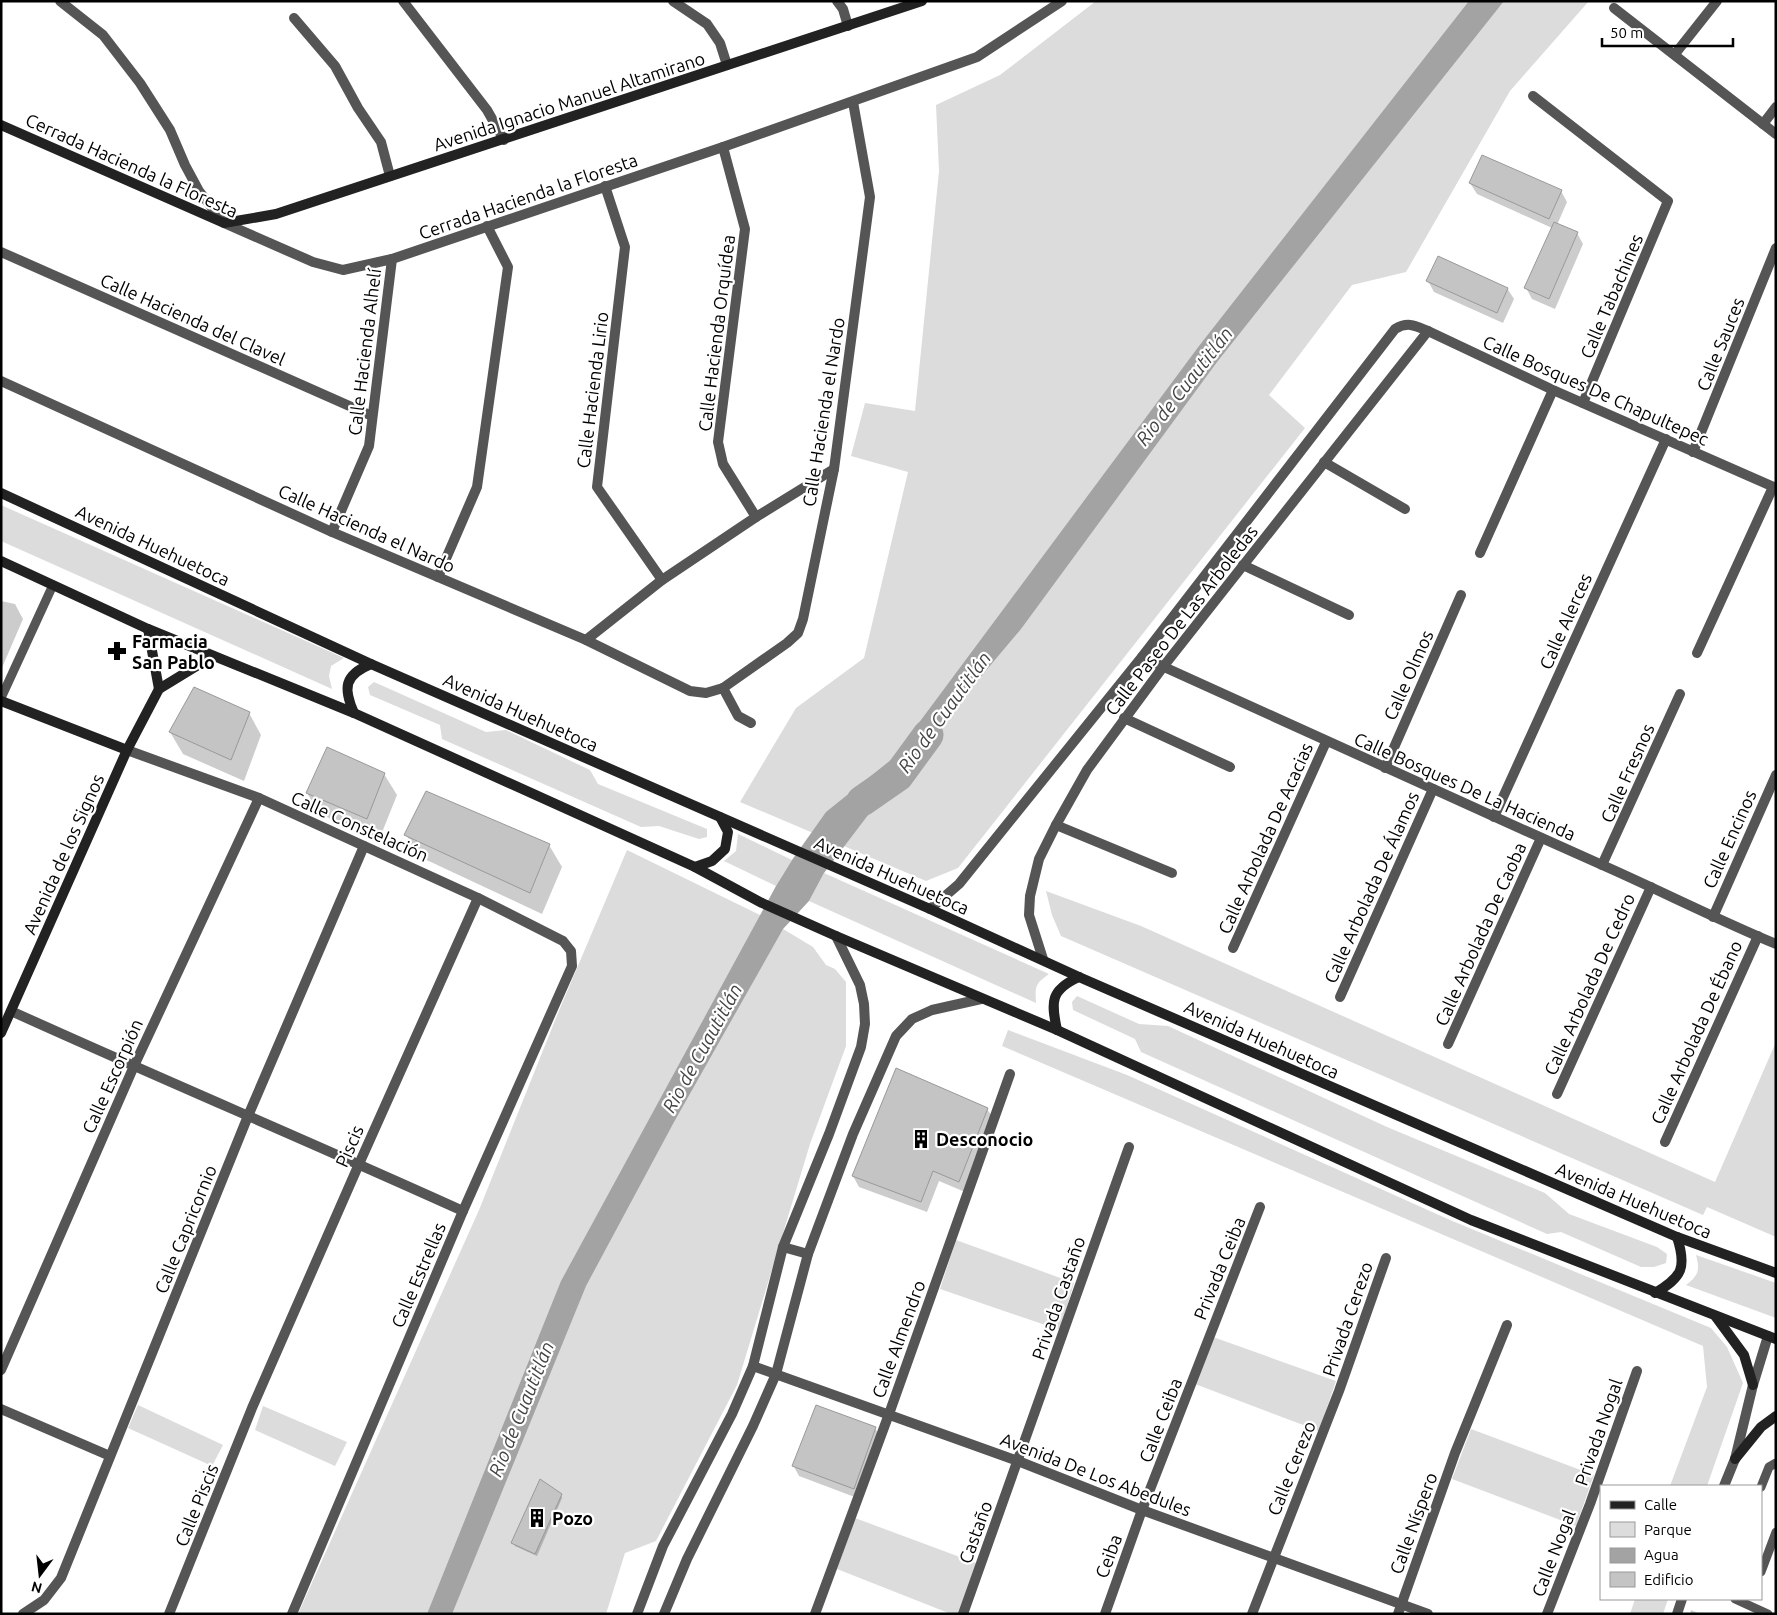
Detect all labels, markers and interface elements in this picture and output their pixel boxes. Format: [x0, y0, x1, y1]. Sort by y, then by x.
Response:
scale bar [1602, 15, 1733, 47]
text: 50 m [1610, 24, 1643, 41]
street label: Avenida Ignacio Manuel Altamirano [431, 48, 707, 154]
street label: Cerrada Hacienda la Floresta [23, 109, 241, 221]
street label: Cerrada Hacienda la Floresta [416, 149, 640, 243]
street label: Calle Tabachines [1576, 231, 1646, 361]
street label: Calle Hacienda Orquídea [694, 233, 738, 433]
street label: Calle Hacienda Alhelí [344, 267, 384, 437]
street label: Calle Hacienda del Clavel [97, 269, 289, 369]
street label: Calle Sauces [1692, 294, 1748, 394]
street label: Calle Hacienda Lirio [572, 311, 612, 469]
street label: Calle Hacienda el Nardo [798, 316, 848, 508]
water label: Rio de Cuautitlán [1131, 323, 1237, 449]
street label: Calle Bosques De Chapultepec [1480, 331, 1712, 449]
street label: Calle Hacienda el Nardo [276, 480, 458, 576]
street label: Avenida Huehuetoca [73, 501, 233, 589]
street label: Calle Paseo De Las Arboledas [1101, 521, 1261, 719]
street label: Calle Alerces [1535, 570, 1595, 672]
street label: Calle Olmos [1379, 627, 1437, 723]
place label: Farmacia San Pablo [132, 631, 215, 672]
pharmacy icon: Farmacia San Pablo [106, 640, 128, 662]
water label: Rio de Cuautitlán [893, 647, 995, 777]
street label: Avenida Huehuetoca [441, 669, 601, 755]
street label: Calle Fresnos [1596, 720, 1658, 826]
street label: Calle Bosques De La Hacienda [1351, 728, 1579, 844]
street label: Calle Arbolada De Acacias [1214, 739, 1316, 937]
street label: Avenida de los Signos [19, 771, 107, 937]
street label: Calle Constelación [288, 787, 432, 865]
street label: Calle Encinos [1698, 787, 1760, 891]
street label: Calle Arbolada De Álamos [1319, 788, 1422, 986]
street label: Avenida Huehuetoca [812, 832, 972, 918]
street label: Calle Arbolada De Caoba [1430, 839, 1530, 1029]
street label: Calle Arbolada De Cedro [1540, 890, 1638, 1078]
street label: Calle Arbolada De Ébano [1646, 937, 1746, 1127]
water label: Rio de Cuautitlán [658, 980, 746, 1116]
street label: Avenida Huehuetoca [1182, 996, 1342, 1082]
street label: Calle Escorpión [78, 1016, 146, 1136]
street label: Piscis [331, 1122, 367, 1170]
building icon: Desconocio [910, 1128, 932, 1150]
place label: Desconocio [936, 1129, 1033, 1149]
street label: Avenida Huehuetoca [1553, 1158, 1715, 1242]
street label: Calle Capricornio [150, 1162, 220, 1296]
street label: Privada Ceiba [1189, 1214, 1249, 1322]
street label: Calle Estrellas [387, 1219, 449, 1330]
street label: Privada Castaño [1028, 1234, 1088, 1362]
street label: Privada Cerezo [1318, 1259, 1376, 1379]
street label: Calle Almendro [867, 1277, 929, 1401]
water label: Rio de Cuautitlán [484, 1338, 558, 1480]
street label: Calle Ceiba [1135, 1375, 1185, 1465]
street label: Privada Nogal [1570, 1376, 1626, 1488]
street label: Calle Cerezo [1263, 1418, 1319, 1518]
street label: Avenida De Los Abedules [998, 1428, 1194, 1520]
street label: Calle Piscis [170, 1461, 222, 1549]
street label: Calle Níspero [1385, 1469, 1441, 1577]
legend [1600, 1485, 1762, 1600]
text: Calle [1644, 1496, 1677, 1513]
street label: Castaño [954, 1498, 996, 1566]
street label: Calle Nogal [1527, 1506, 1579, 1599]
building icon: Pozo [526, 1507, 548, 1529]
place label: Pozo [552, 1508, 593, 1528]
text: Parque [1644, 1521, 1692, 1538]
street label: Ceiba [1091, 1531, 1125, 1581]
text: Agua [1644, 1546, 1679, 1563]
north arrow [15, 1550, 65, 1600]
text: Edificio [1644, 1571, 1693, 1588]
text: N [30, 1578, 44, 1597]

